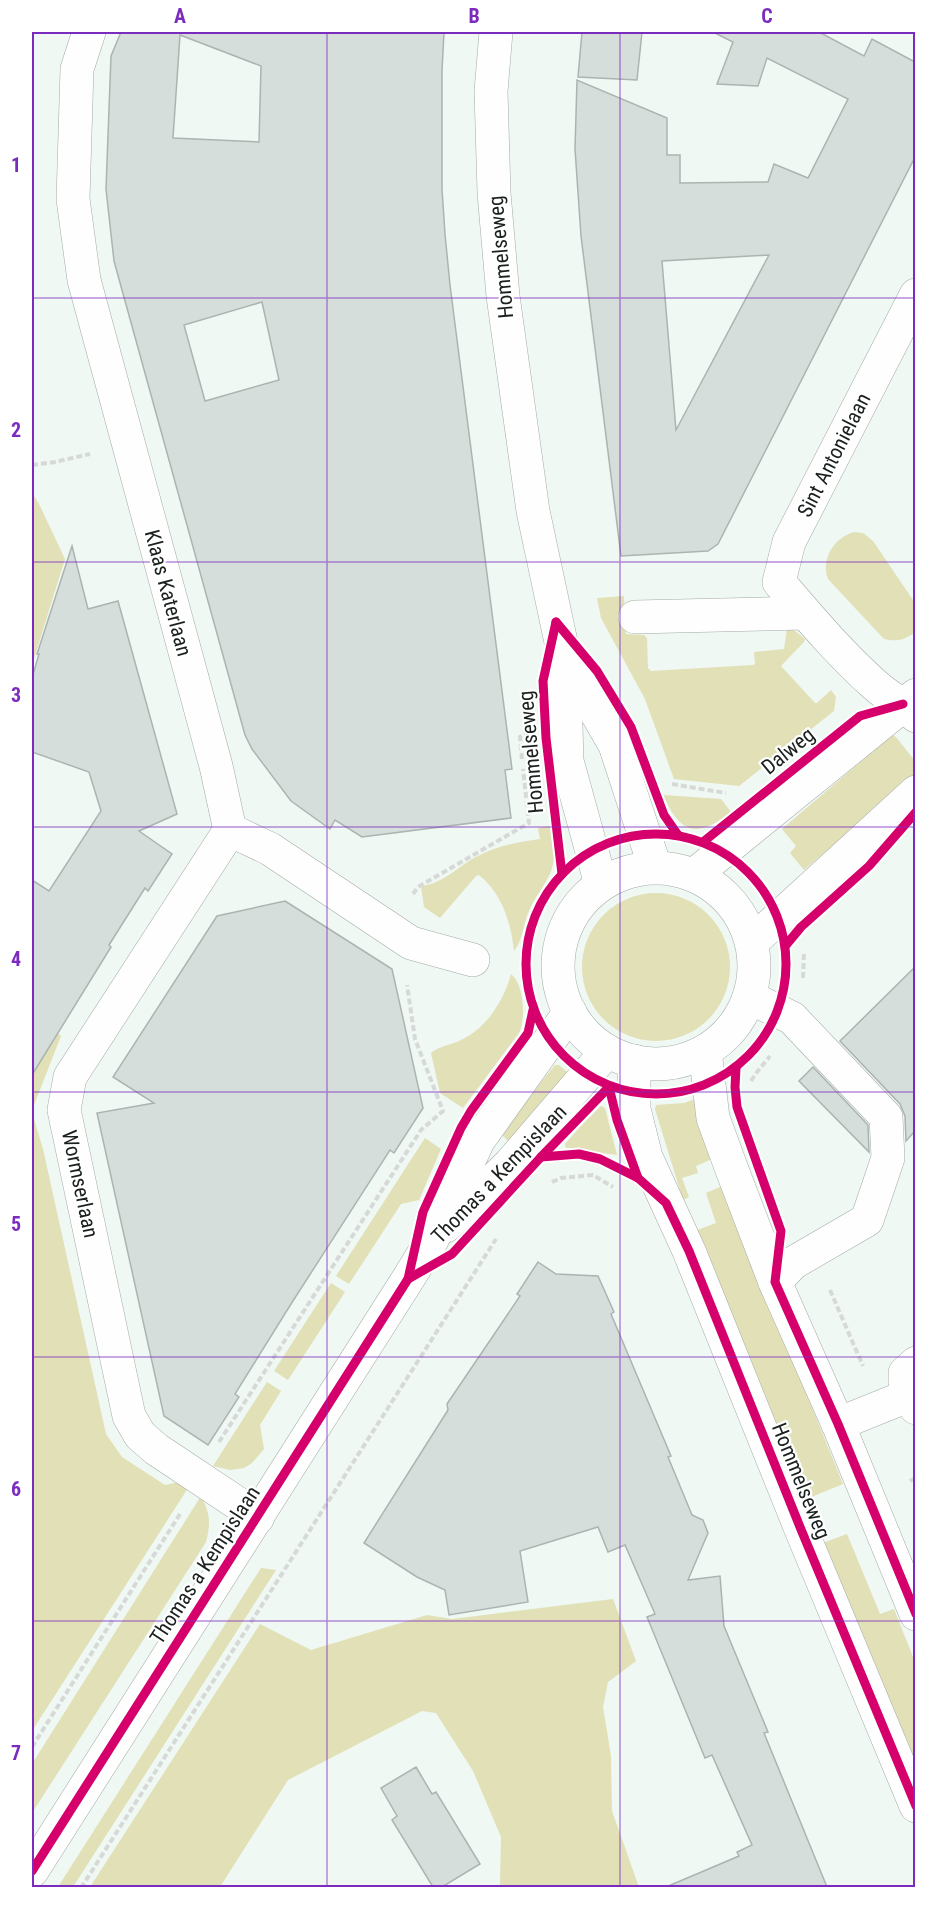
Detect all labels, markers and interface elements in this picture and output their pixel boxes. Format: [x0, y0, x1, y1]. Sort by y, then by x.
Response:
text: A [174, 4, 186, 28]
text: B [468, 4, 480, 28]
text: C [761, 4, 773, 28]
text: 1 [11, 153, 21, 177]
street label: Hommelseweg [484, 195, 518, 319]
street label: Sint Antonielaan [793, 389, 875, 521]
text: 2 [11, 418, 21, 442]
street label: Klaas Katerlaan [140, 527, 196, 659]
text: 3 [11, 683, 21, 707]
street label: Hommelseweg [514, 690, 548, 814]
street label: Dalweg [757, 723, 819, 779]
text: 4 [11, 947, 21, 971]
street label: Thomas a Kempislaan [427, 1100, 571, 1248]
street label: Wormserlaan [57, 1128, 103, 1240]
text: 5 [11, 1212, 21, 1236]
street label: Hommelseweg [767, 1419, 835, 1543]
text: 6 [11, 1477, 21, 1501]
street label: Thomas a Kempislaan [145, 1482, 265, 1648]
text: 7 [11, 1741, 21, 1765]

